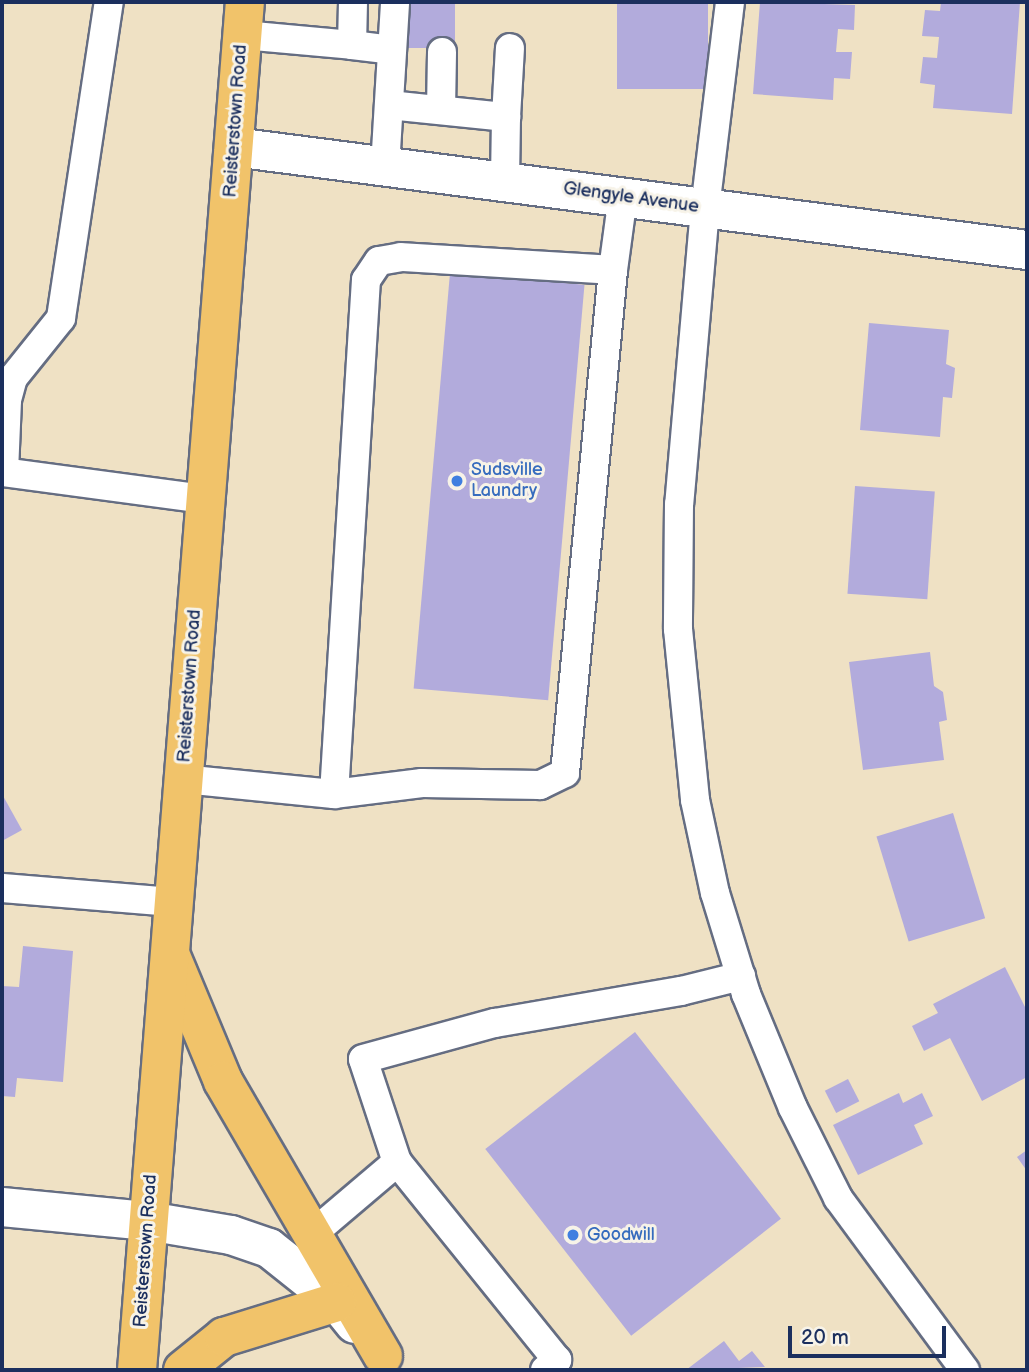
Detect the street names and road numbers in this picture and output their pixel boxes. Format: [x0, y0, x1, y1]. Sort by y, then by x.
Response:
street label: Reisterstown Road [220, 44, 252, 198]
street label: Glengyle Avenue [562, 178, 700, 218]
street label: Reisterstown Road [174, 609, 206, 763]
street label: Reisterstown Road [130, 1174, 162, 1328]

